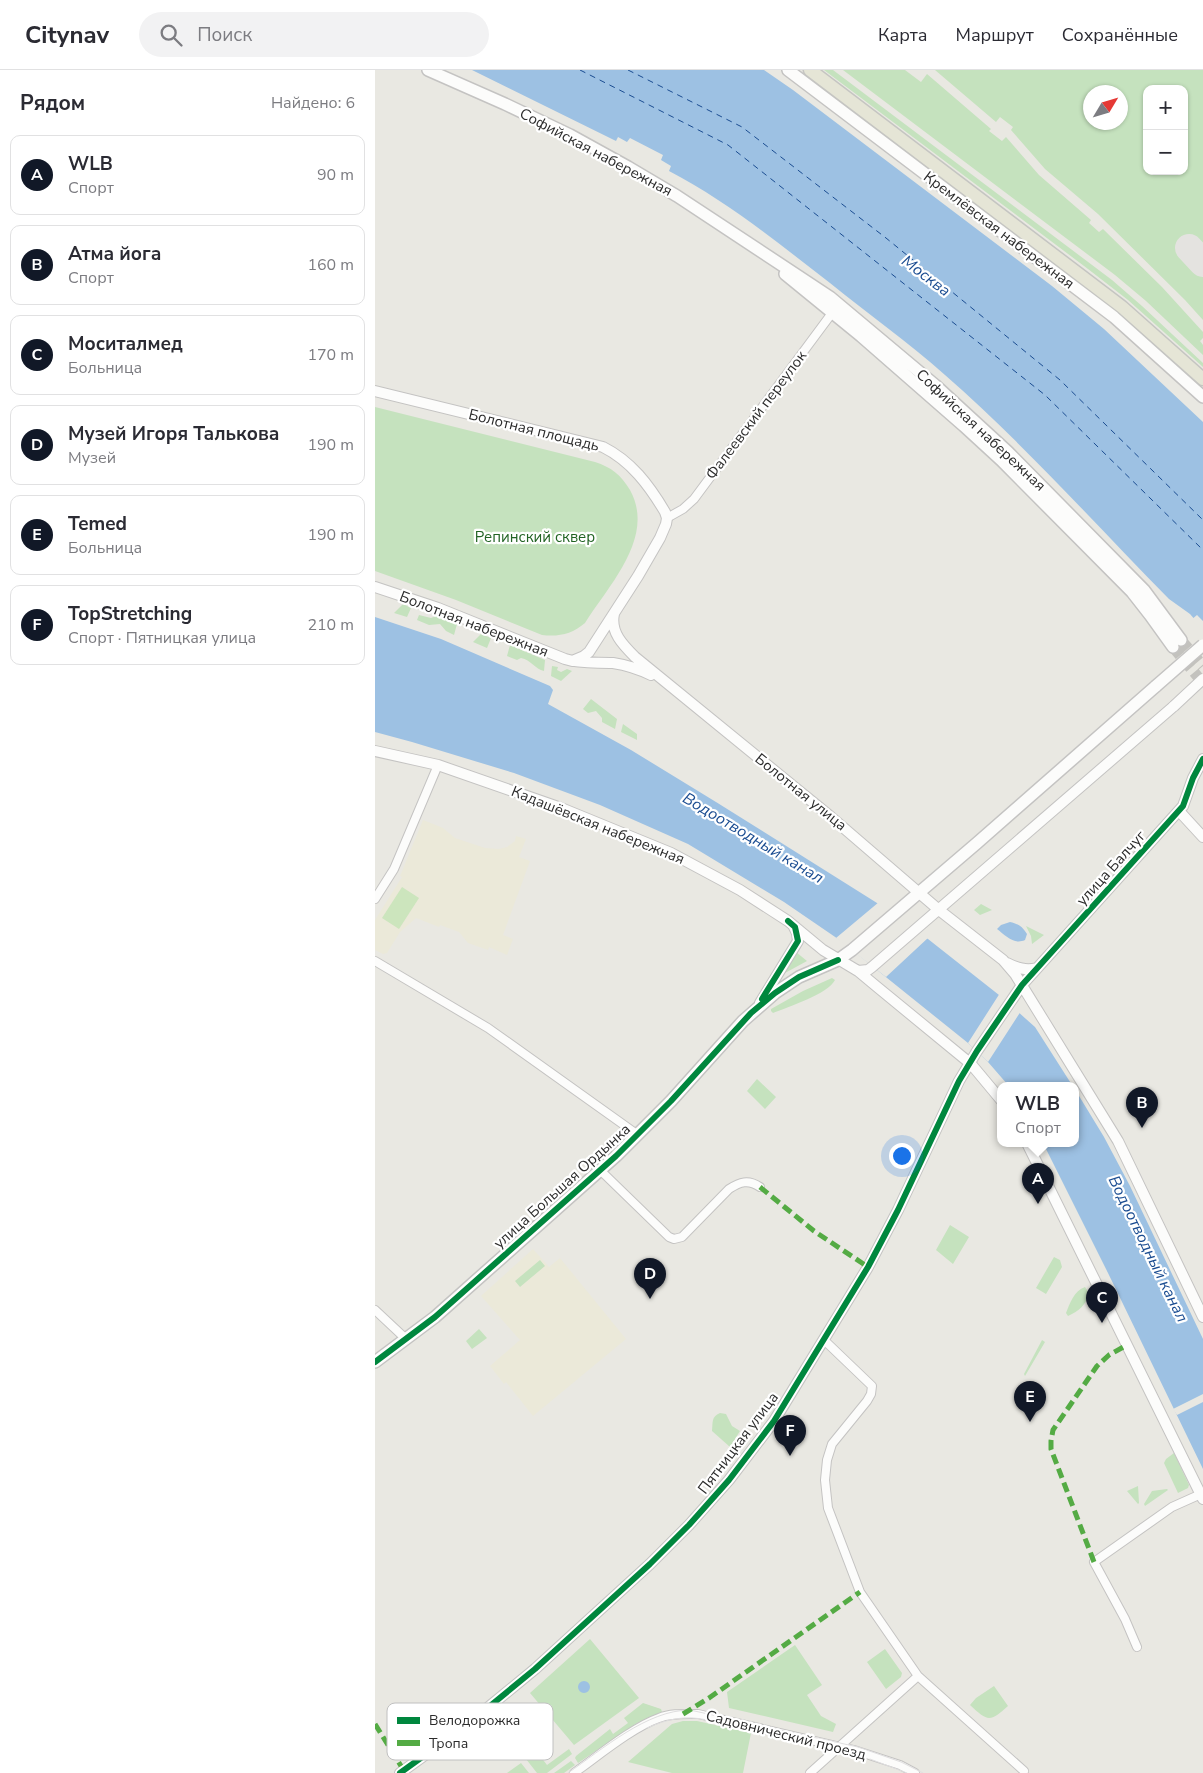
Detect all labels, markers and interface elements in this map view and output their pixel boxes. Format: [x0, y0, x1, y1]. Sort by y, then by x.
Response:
search box [139, 12, 489, 57]
text: Citynav [25, 19, 109, 51]
icon: search [157, 21, 185, 49]
text: Поиск [197, 22, 252, 48]
text: Карта [878, 23, 928, 47]
text: Маршрут [956, 23, 1034, 47]
text: Сохранённые [1062, 23, 1178, 47]
north arrow [1083, 85, 1128, 130]
map controls [1143, 85, 1188, 175]
button: + [1143, 85, 1188, 130]
text: Рядом [20, 89, 85, 117]
text: Найдено: 6 [271, 92, 355, 114]
street label: Софийская набережная [516, 103, 676, 201]
button: − [1143, 130, 1188, 175]
text: WLB [68, 151, 113, 177]
text: A [31, 164, 43, 186]
text: 90 m [317, 164, 354, 186]
street label: Кремлёвская набережная [920, 167, 1078, 293]
text: Спорт [68, 177, 114, 199]
text: Атма йога [68, 241, 161, 267]
water label: Москва [897, 250, 955, 302]
text: B [31, 254, 43, 276]
text: 160 m [307, 254, 354, 276]
text: Спорт [68, 267, 114, 289]
text: Моситалмед [68, 331, 183, 357]
text: C [32, 344, 42, 366]
text: 170 m [307, 344, 354, 366]
street label: Фалеевский переулок [701, 346, 811, 483]
text: Больница [68, 357, 142, 379]
street label: Софийская набережная [912, 365, 1050, 495]
street label: Болотная площадь [467, 404, 601, 456]
text: Музей Игоря Талькова [68, 421, 279, 447]
text: D [31, 434, 43, 456]
text: 190 m [307, 434, 354, 456]
text: Музей [68, 447, 116, 469]
text: Temed [68, 511, 127, 537]
text: E [32, 524, 42, 546]
text: 190 m [307, 524, 354, 546]
park label: Репинский сквер [475, 527, 595, 547]
text: Больница [68, 537, 142, 559]
street label: Болотная набережная [397, 586, 551, 662]
text: TopStretching [68, 601, 192, 627]
text: F [33, 614, 42, 636]
text: 210 m [307, 614, 354, 636]
text: Спорт · Пятницкая улица [68, 627, 256, 649]
street label: Болотная улица [751, 749, 851, 835]
street label: Кадашёвская набережная [508, 781, 688, 869]
water label: Водоотводный канал [679, 787, 827, 889]
street label: улица Балчуг [1072, 826, 1151, 910]
popup [997, 1082, 1079, 1147]
pin: B [1126, 1087, 1158, 1128]
text: WLB [1015, 1091, 1060, 1117]
text: Спорт [1015, 1117, 1061, 1139]
street label: улица Большая Ордынка [489, 1119, 635, 1253]
your location [889, 1143, 915, 1169]
pin: A [1022, 1163, 1054, 1204]
water label: Водоотводный канал [1103, 1172, 1193, 1326]
pin: D [634, 1258, 666, 1299]
pin: C [1086, 1282, 1118, 1323]
pin: E [1014, 1381, 1046, 1422]
street label: Пятницкая улица [693, 1388, 783, 1498]
pin: F [774, 1415, 806, 1456]
legend [387, 1703, 553, 1760]
street label: Садовнический проезд [704, 1705, 868, 1765]
text: Велодорожка [429, 1711, 520, 1730]
text: Тропа [429, 1734, 468, 1753]

